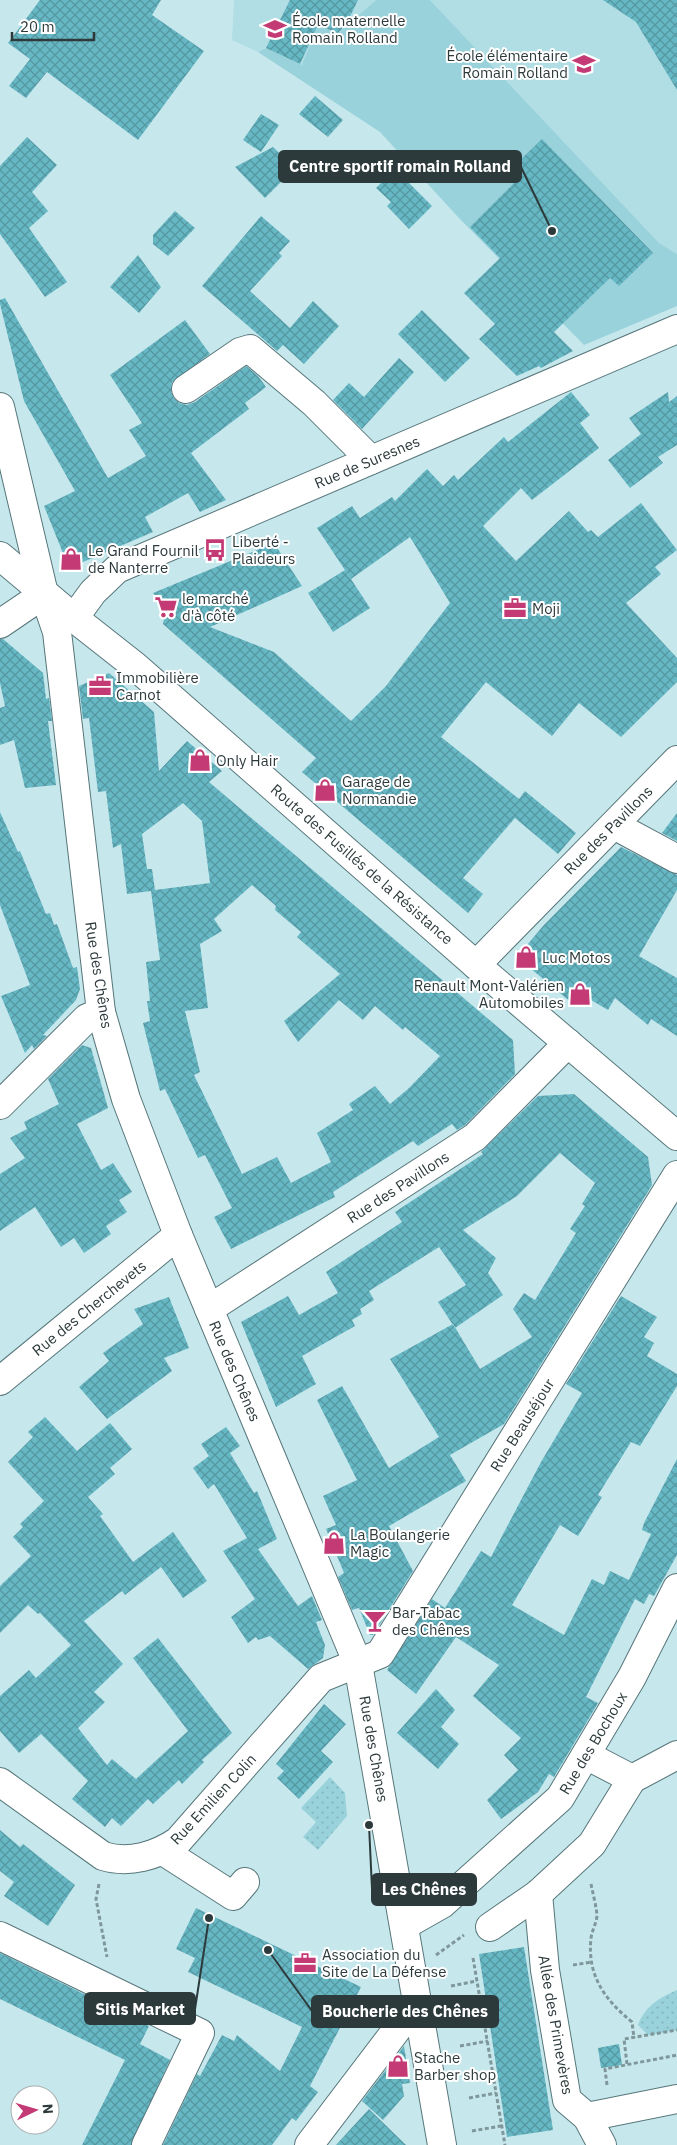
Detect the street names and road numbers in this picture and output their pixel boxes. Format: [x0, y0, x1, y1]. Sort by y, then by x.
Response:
street label: Rue de Suresnes [311, 431, 423, 493]
street label: Route des Fusillés de la Résistance [267, 780, 457, 948]
street label: Rue des Pavillons [560, 782, 656, 878]
street label: Rue des Chênes [81, 920, 117, 1030]
street label: Rue des Pavillons [343, 1147, 453, 1227]
street label: Rue des Cherchevets [28, 1256, 150, 1360]
street label: Rue des Chênes [205, 1318, 265, 1424]
street label: Rue Beauséjour [486, 1375, 558, 1475]
street label: Rue des Bochoux [555, 1688, 631, 1798]
street label: Rue des Chênes [355, 1694, 393, 1804]
street label: Rue Emilien Colin [166, 1749, 260, 1849]
street label: Allée des Primevères [534, 1954, 578, 2096]

